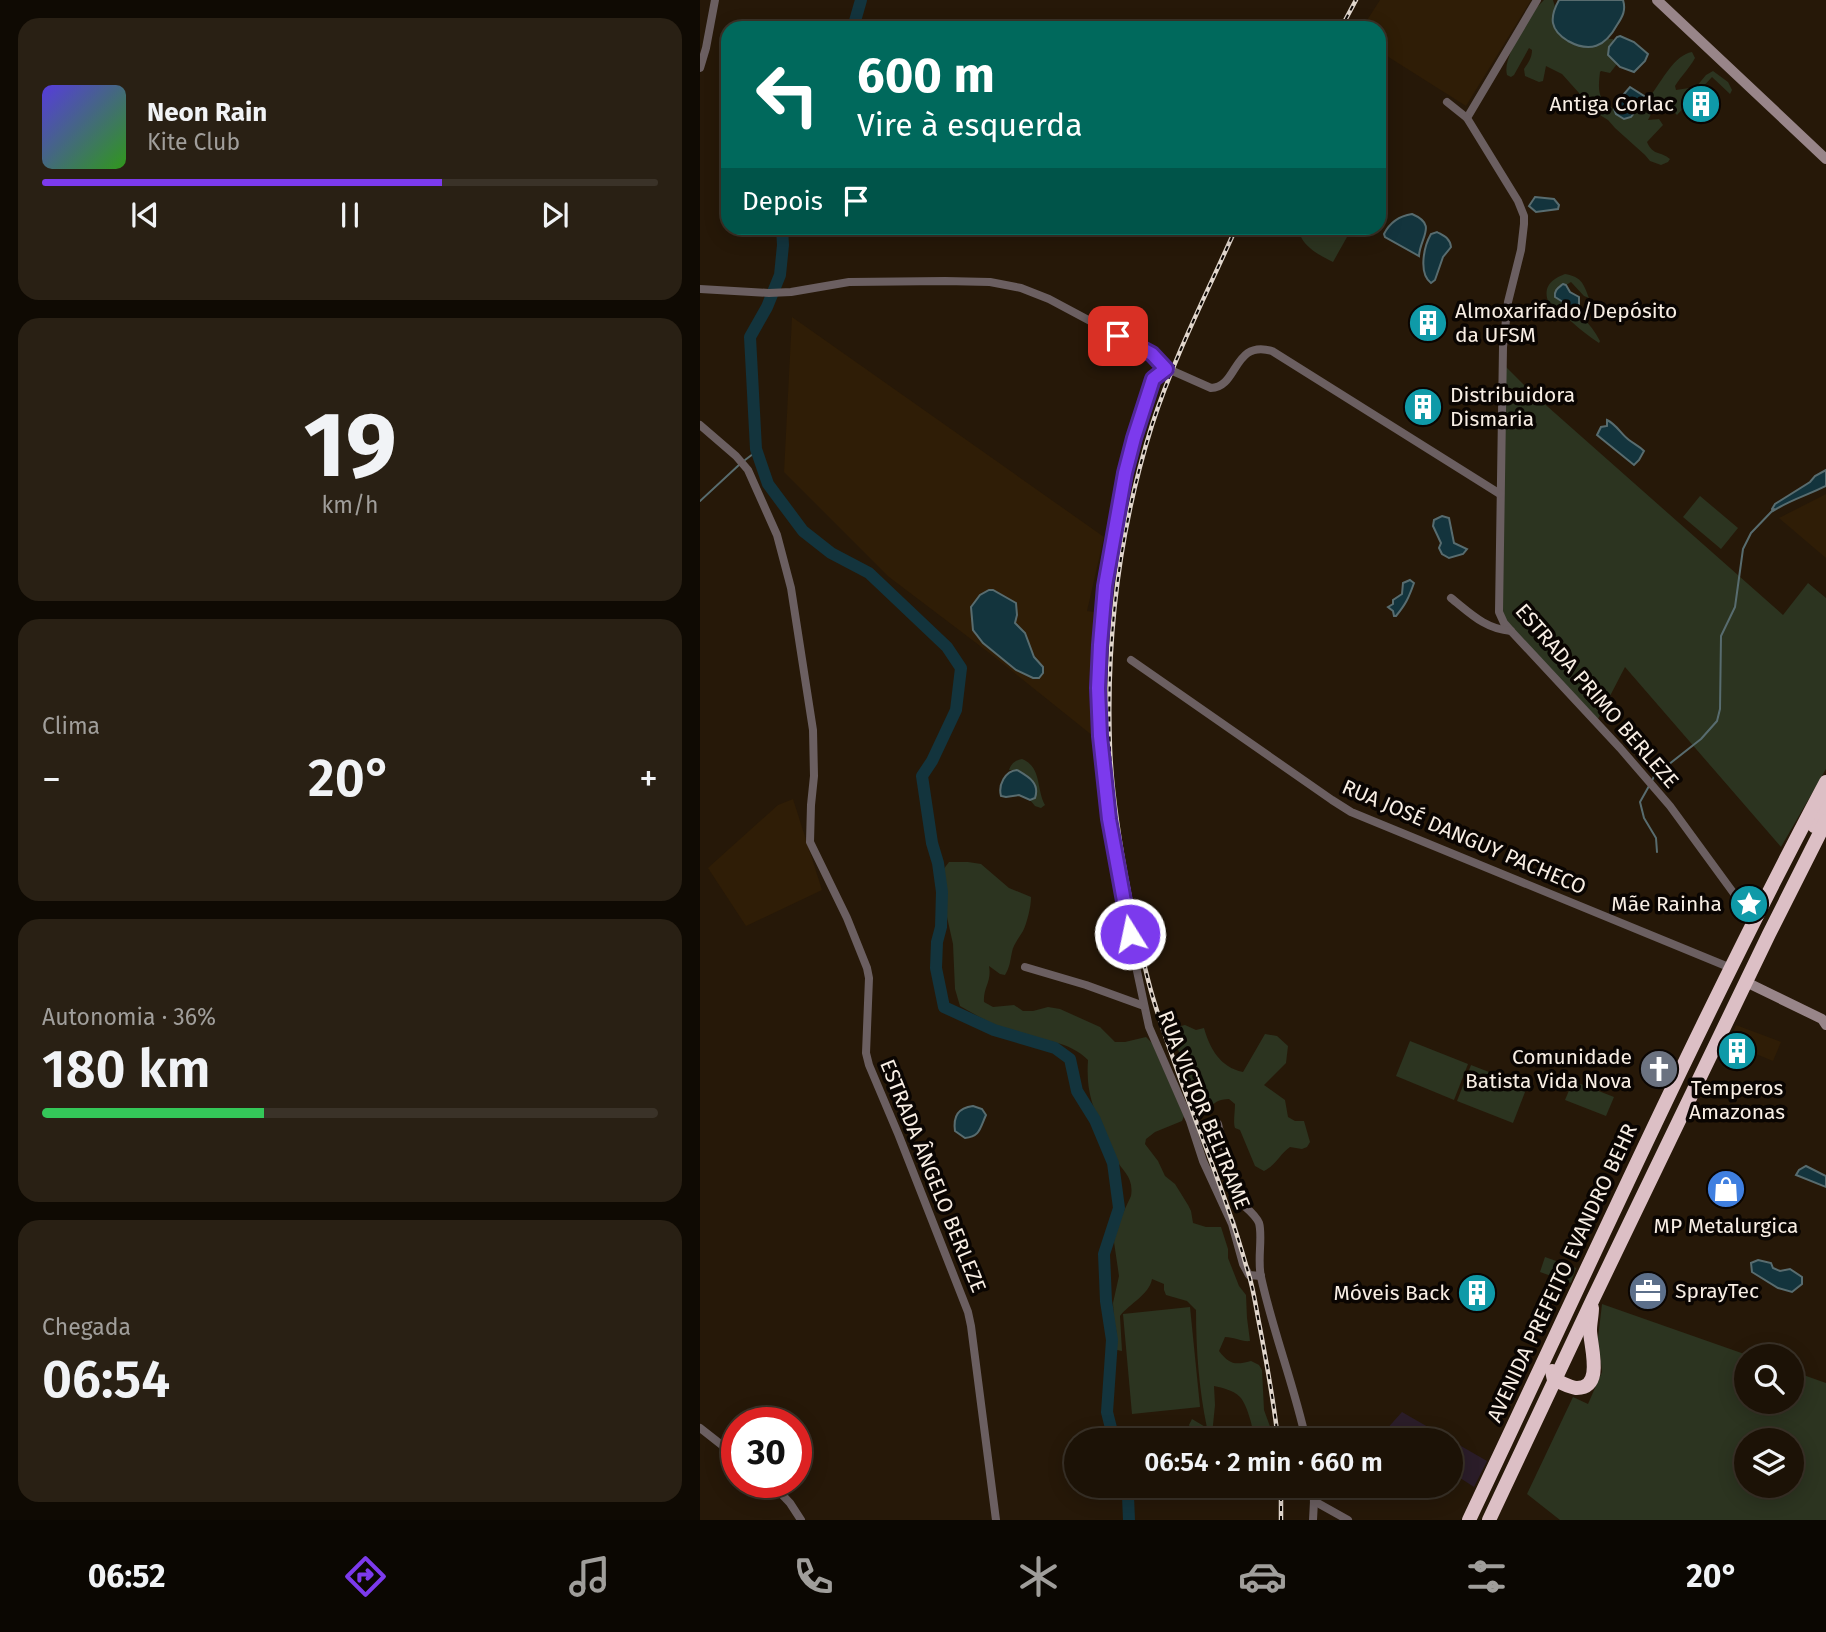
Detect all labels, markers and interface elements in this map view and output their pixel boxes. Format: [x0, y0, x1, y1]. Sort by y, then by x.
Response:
text: 600 m [857, 46, 995, 105]
icon: left [742, 49, 833, 140]
building icon: Antiga Corlac [1680, 83, 1722, 125]
place label: Antiga Corlac [1549, 91, 1674, 117]
text: Neon Rain [147, 97, 267, 128]
text: Vire à esquerda [857, 106, 1083, 144]
text: Kite Club [147, 128, 240, 156]
icon: arrive [837, 182, 875, 220]
text: Depois [742, 186, 823, 217]
icon: previous [126, 196, 164, 234]
icon: pause [331, 196, 369, 234]
icon: next [536, 196, 574, 234]
place label: Almoxarifado/Depósito da UFSM [1455, 298, 1677, 348]
building icon: Almoxarifado/Depósito da UFSM [1407, 302, 1449, 344]
pin [1088, 306, 1148, 366]
icon: arrive [1099, 317, 1137, 355]
place label: Distribuidora Dismaria [1450, 382, 1575, 432]
building icon: Distribuidora Dismaria [1402, 386, 1444, 428]
text: 19 [303, 391, 397, 500]
text: km/h [322, 491, 378, 519]
street label: ESTRADA PRIMO BERLEZE [1510, 598, 1684, 794]
text: Clima [42, 712, 100, 740]
text: 20° [308, 747, 392, 810]
text: − [42, 756, 61, 802]
text: + [639, 756, 658, 802]
street label: RUA JOSÉ DANGUY PACHECO [1338, 774, 1590, 900]
place icon: Mãe Rainha [1728, 883, 1770, 925]
place label: Mãe Rainha [1611, 891, 1722, 917]
position arrow [1093, 897, 1167, 971]
text: Autonomia · 36% [42, 1003, 216, 1031]
street label: RUA VICTOR BELTRAME [1152, 1007, 1256, 1213]
building icon: Temperos Amazonas [1716, 1030, 1758, 1072]
text: 180 km [42, 1038, 211, 1101]
place label: Comunidade Batista Vida Nova [1465, 1044, 1632, 1094]
church icon: Comunidade Batista Vida Nova [1638, 1048, 1680, 1090]
street label: ESTRADA ÂNGELO BERLEZE [874, 1056, 992, 1296]
place label: Temperos Amazonas [1689, 1075, 1785, 1125]
street label: AVENIDA PREFEITO EVANDRO BEHR [1481, 1119, 1643, 1426]
shop icon: MP Metalurgica [1705, 1168, 1747, 1210]
place label: MP Metalurgica [1654, 1213, 1798, 1239]
office icon: SprayTec [1627, 1270, 1669, 1312]
building icon: Móveis Back [1456, 1272, 1498, 1314]
place label: SprayTec [1675, 1278, 1759, 1304]
place label: Móveis Back [1334, 1280, 1450, 1306]
text: Chegada [42, 1313, 131, 1341]
map controls [1734, 1344, 1804, 1498]
button: search [1734, 1344, 1804, 1414]
text: 06:54 [42, 1348, 170, 1411]
speed limit sign: 30 [721, 1407, 812, 1498]
button: layers [1734, 1428, 1804, 1498]
text: 06:54 · 2 min · 660 m [1144, 1447, 1383, 1478]
icon: directions [341, 1552, 390, 1601]
icon: music [565, 1552, 614, 1601]
icon: phone [789, 1552, 838, 1601]
icon: climate [1014, 1552, 1063, 1601]
icon: car [1238, 1552, 1287, 1601]
icon: filters [1462, 1552, 1511, 1601]
text: 06:52 [88, 1557, 166, 1595]
text: 20° [1686, 1557, 1738, 1595]

